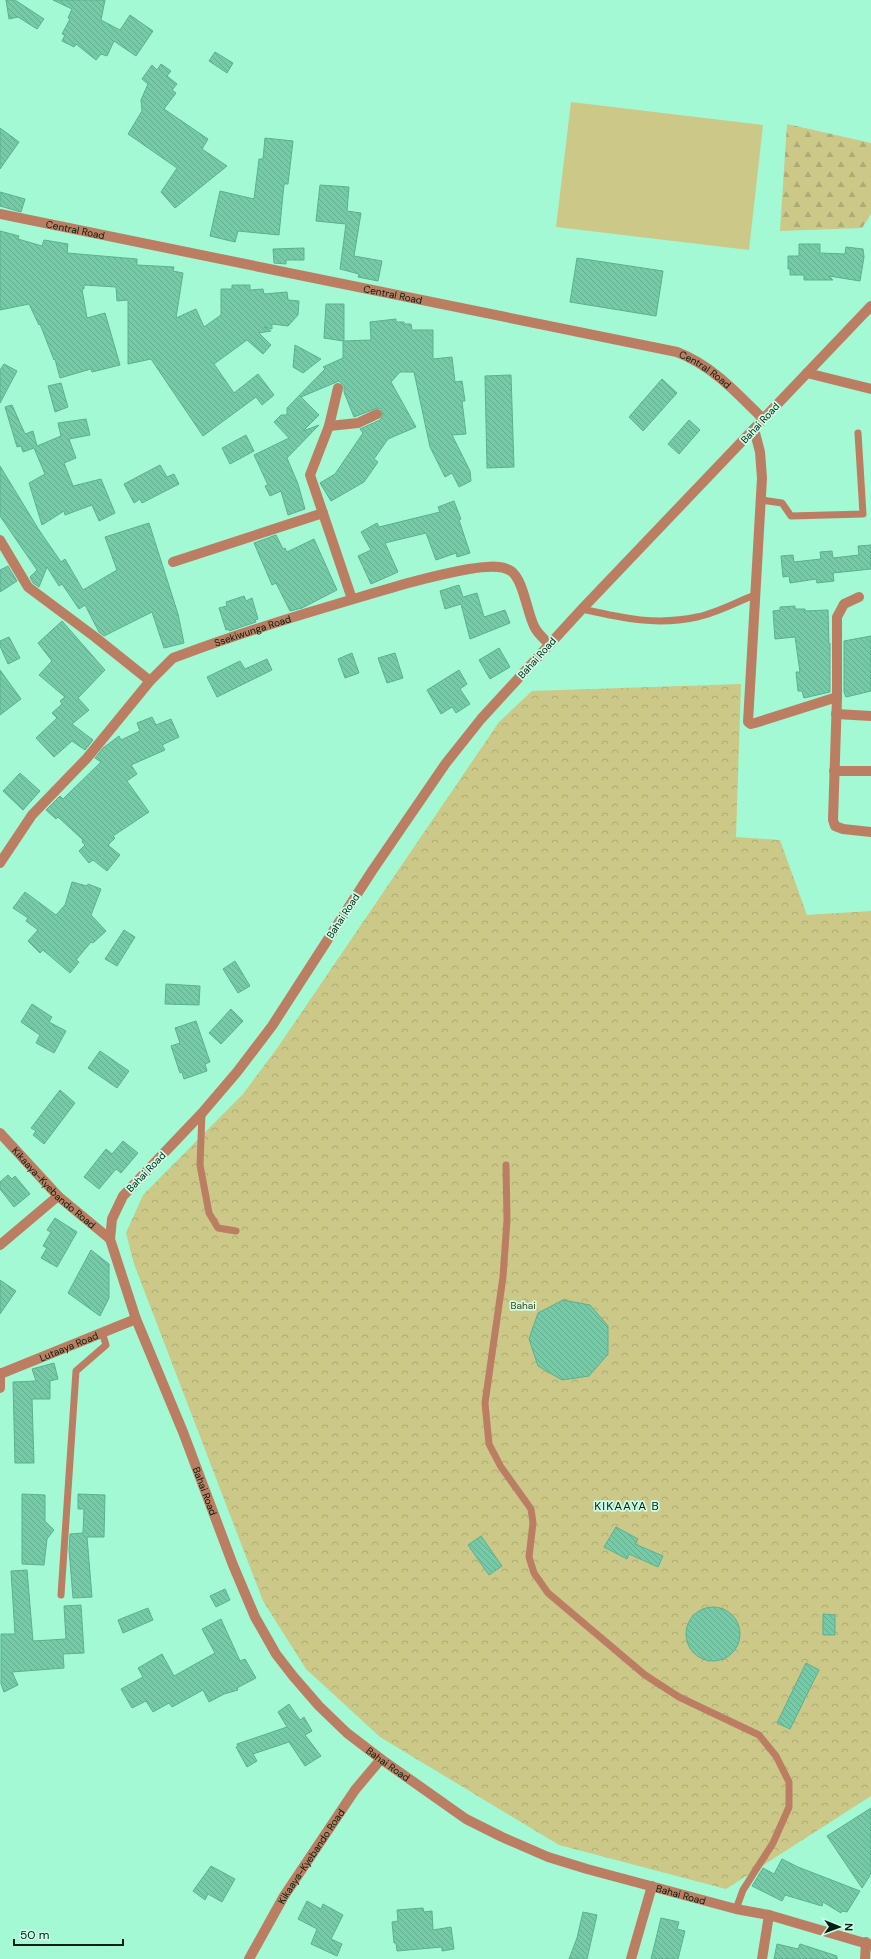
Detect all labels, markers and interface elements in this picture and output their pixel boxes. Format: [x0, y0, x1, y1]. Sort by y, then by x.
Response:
street label: Central Road [45, 217, 106, 242]
street label: Central Road [362, 282, 424, 306]
street label: Central Road [677, 347, 734, 391]
street label: Bahai Road [738, 400, 782, 446]
street label: Ssekiwunga Road [212, 612, 293, 649]
street label: Bahai Road [515, 635, 559, 681]
street label: Bahai Road [324, 891, 362, 941]
street label: Kikaaya-Kyebando Road [9, 1144, 99, 1231]
street label: Bahai Road [124, 1149, 168, 1195]
park label: Bahai [510, 1299, 536, 1312]
street label: Lutaaya Road [37, 1329, 100, 1364]
street label: Bahai Road [190, 1465, 220, 1517]
district label: KIKAAYA B [594, 1498, 660, 1514]
street label: Bahai Road [364, 1744, 413, 1784]
street label: Kikaaya-Kyebando Road [274, 1806, 347, 1906]
street label: Bahai Road [655, 1881, 707, 1907]
north arrow [819, 1907, 859, 1947]
scale bar [14, 1921, 123, 1947]
text: N [842, 1923, 856, 1931]
text: 50 m [20, 1927, 49, 1943]

